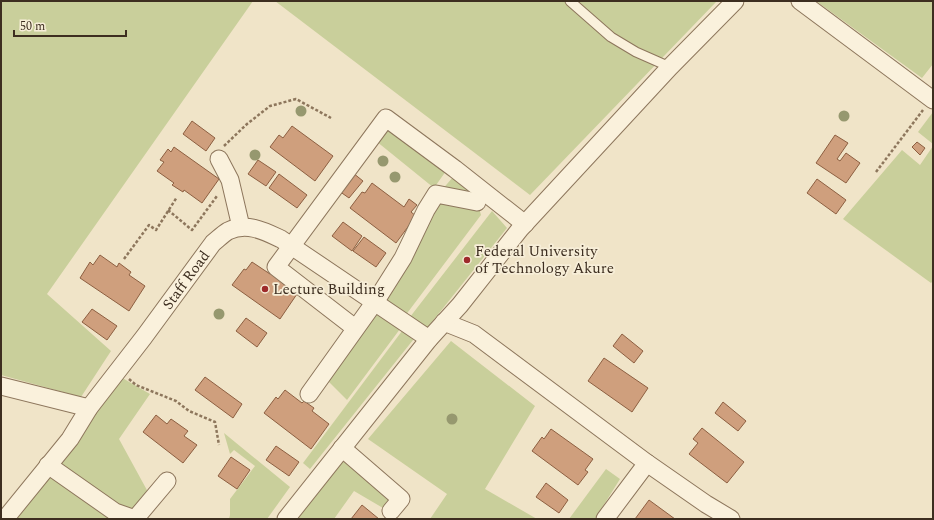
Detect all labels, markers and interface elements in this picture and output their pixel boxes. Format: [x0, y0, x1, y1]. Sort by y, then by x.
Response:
scale bar [14, 12, 126, 38]
text: 50 m [20, 17, 45, 36]
place label: Federal University of Technology Akure [475, 240, 614, 280]
street label: Staff Road [156, 246, 215, 314]
marker: Federal University of Technology Akure [462, 255, 472, 265]
place label: Lecture Building [273, 278, 385, 301]
marker: Lecture Building [260, 284, 270, 294]

